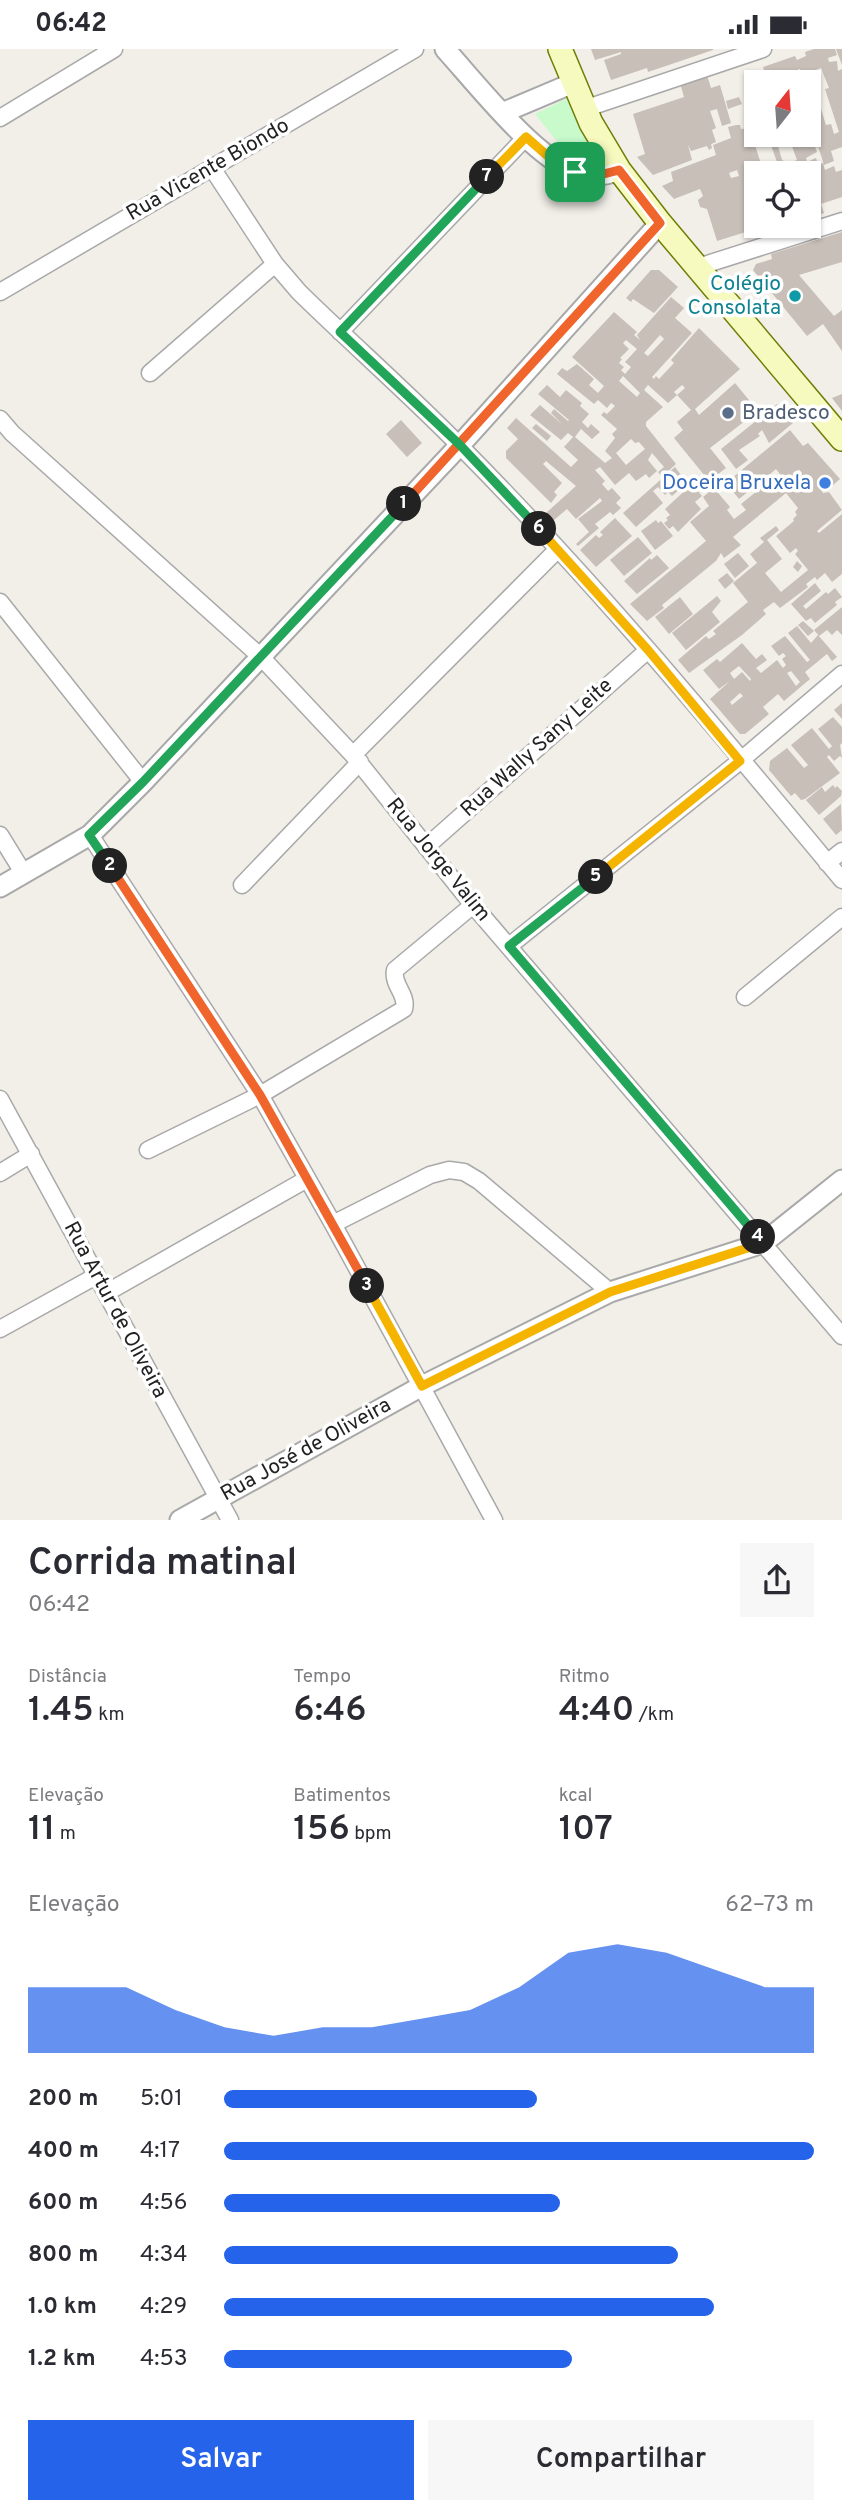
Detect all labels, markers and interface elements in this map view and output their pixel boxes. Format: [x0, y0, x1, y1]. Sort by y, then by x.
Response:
text: 06:42 [35, 8, 107, 41]
north arrow [744, 70, 821, 147]
map controls [744, 70, 821, 238]
street label: Rua Vicente Biondo [122, 112, 294, 228]
pin [545, 142, 605, 202]
icon: arrive [556, 153, 594, 191]
pin: 7 [470, 159, 504, 195]
button: locate [744, 161, 821, 238]
text: 7 [481, 164, 492, 188]
place label: Colégio Consolata [688, 271, 781, 322]
marker: Colégio Consolata [787, 288, 803, 304]
place label: Bradesco [742, 400, 830, 427]
marker: Bradesco [720, 405, 736, 421]
place label: Doceira Bruxela [662, 470, 811, 497]
marker: Doceira Bruxela [817, 475, 833, 491]
pin: 1 [386, 487, 422, 521]
text: 1 [400, 491, 407, 515]
pin: 6 [522, 511, 556, 547]
text: 6 [533, 516, 544, 540]
street label: Rua Wally Sany Leite [455, 673, 619, 823]
street label: Rua Jorge Valim [380, 793, 496, 927]
pin: 2 [92, 849, 128, 883]
text: 2 [104, 853, 115, 877]
pin: 5 [578, 859, 614, 895]
text: 5 [590, 864, 601, 888]
street label: Rua Artur de Oliveira [57, 1217, 173, 1403]
pin: 4 [740, 1219, 776, 1255]
text: 4 [751, 1224, 764, 1248]
pin: 3 [350, 1269, 384, 1303]
text: 3 [361, 1273, 372, 1297]
street label: Rua José de Oliveira [216, 1392, 396, 1508]
text: Corrida matinal [28, 1540, 297, 1589]
button: share [740, 1543, 814, 1617]
text: 06:42 [28, 1591, 90, 1620]
text: Distância [28, 1665, 107, 1689]
text: Tempo [293, 1665, 351, 1689]
text: Ritmo [559, 1665, 610, 1689]
text: 1.45 [28, 1689, 94, 1733]
text: 6:46 [293, 1689, 366, 1733]
text: 4:40 [559, 1689, 634, 1733]
text: km [94, 1703, 125, 1727]
text: /km [634, 1703, 674, 1727]
text: Elevação [28, 1784, 104, 1808]
text: Batimentos [293, 1784, 391, 1808]
text: kcal [559, 1784, 592, 1808]
text: 11 [28, 1808, 55, 1852]
text: 156 [293, 1808, 350, 1852]
text: 107 [559, 1808, 613, 1852]
text: m [55, 1822, 76, 1846]
text: bpm [350, 1822, 392, 1846]
text: Elevação [28, 1891, 120, 1920]
text: 62–73 m [725, 1891, 814, 1920]
text: 200 m [28, 2085, 98, 2114]
text: 5:01 [140, 2085, 183, 2114]
text: 400 m [28, 2137, 99, 2166]
text: 4:17 [140, 2137, 180, 2166]
text: 600 m [28, 2189, 98, 2218]
text: 4:56 [140, 2189, 187, 2218]
text: 800 m [28, 2241, 98, 2270]
text: 4:34 [140, 2241, 188, 2270]
text: 1.0 km [28, 2293, 97, 2322]
text: 4:29 [140, 2293, 187, 2322]
text: 1.2 km [28, 2345, 96, 2374]
text: 4:53 [140, 2345, 188, 2374]
button: Salvar [28, 2420, 414, 2500]
button: Compartilhar [428, 2420, 814, 2500]

